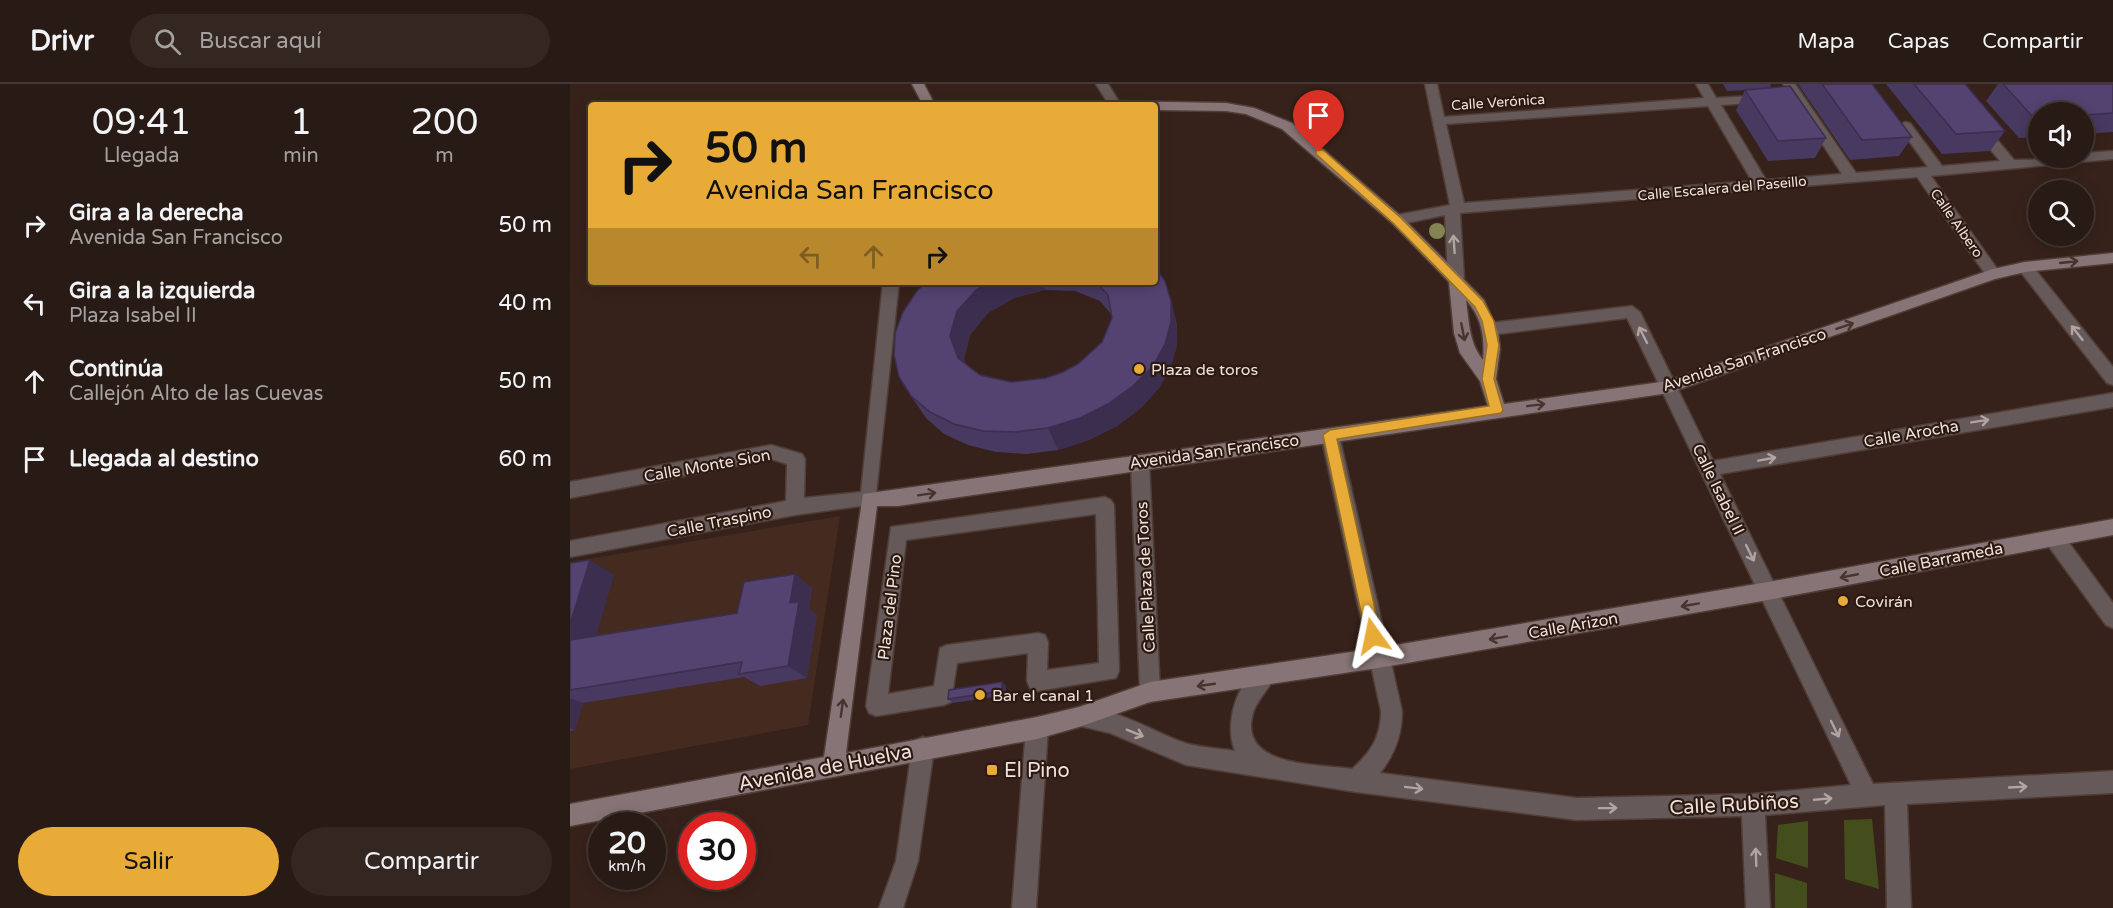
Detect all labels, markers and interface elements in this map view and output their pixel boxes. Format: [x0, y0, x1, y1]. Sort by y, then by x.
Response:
search box [130, 14, 550, 68]
text: Drivr [30, 24, 94, 58]
icon: search [151, 25, 184, 58]
text: Buscar aquí [199, 28, 321, 54]
text: Mapa [1798, 29, 1855, 54]
text: Capas [1888, 29, 1949, 54]
text: Compartir [1982, 29, 2083, 54]
pin [1293, 90, 1344, 152]
street label: Calle Verónica [1451, 91, 1546, 114]
icon: arrive [1302, 99, 1335, 132]
text: 09:41 [92, 101, 192, 144]
text: 1 [290, 101, 312, 144]
text: 200 [410, 101, 478, 144]
map controls [2028, 102, 2094, 246]
button: sound [2028, 102, 2094, 168]
text: 50 m [705, 123, 807, 174]
icon: right [606, 126, 684, 204]
text: Llegada [104, 144, 179, 168]
text: min [283, 144, 319, 168]
text: m [435, 144, 454, 168]
street label: Calle Escalera del Paseillo [1637, 173, 1807, 204]
text: Avenida San Francisco [705, 174, 994, 207]
button: search [2028, 180, 2094, 246]
street label: Calle Albero [1927, 185, 1987, 261]
text: Gira a la derecha [69, 200, 244, 226]
icon: right [18, 209, 51, 242]
text: 50 m [498, 212, 552, 238]
text: Avenida San Francisco [69, 226, 283, 250]
one-way arrow [1448, 234, 1459, 254]
icon: left [794, 240, 827, 273]
icon: ahead [857, 240, 890, 273]
icon: right [920, 240, 953, 273]
one-way arrow [2059, 256, 2079, 267]
text: Gira a la izquierda [69, 278, 255, 304]
icon: left [18, 287, 51, 320]
text: 40 m [498, 290, 552, 316]
text: Plaza Isabel II [69, 304, 197, 328]
one-way arrow [1835, 319, 1854, 330]
one-way arrow [1458, 322, 1469, 341]
street label: Avenida San Francisco [1660, 324, 1829, 396]
one-way arrow [1637, 326, 1648, 344]
one-way arrow [2071, 326, 2084, 342]
text: Continúa [69, 356, 163, 382]
place label: Plaza de toros [1151, 360, 1258, 380]
marker: Plaza de toros [1132, 362, 1146, 376]
icon: ahead [18, 365, 51, 398]
text: 50 m [498, 368, 552, 394]
text: Callejón Alto de las Cuevas [69, 382, 323, 406]
one-way arrow [1525, 399, 1545, 410]
one-way arrow [1969, 415, 1989, 426]
street label: Calle Arocha [1862, 416, 1960, 452]
street label: Avenida San Francisco [1128, 430, 1300, 474]
street label: Calle Isabel II [1687, 441, 1749, 538]
icon: arrive [18, 443, 51, 476]
street label: Calle Monte Sion [642, 445, 772, 487]
text: Llegada al destino [69, 446, 259, 472]
text: 60 m [498, 446, 552, 472]
one-way arrow [1757, 453, 1776, 464]
one-way arrow [917, 488, 937, 499]
street label: Calle Plaza de Toros [1132, 501, 1160, 653]
street label: Calle Traspino [665, 502, 773, 542]
street label: Calle Barrameda [1878, 538, 2005, 582]
one-way arrow [1744, 543, 1756, 561]
street label: Plaza del Pino [874, 553, 906, 661]
one-way arrow [1840, 571, 1859, 582]
place label: Covirán [1855, 592, 1913, 612]
marker: Covirán [1836, 594, 1850, 608]
one-way arrow [1680, 600, 1700, 611]
position arrow [1341, 604, 1405, 668]
street label: Calle Arizon [1527, 608, 1620, 644]
one-way arrow [1488, 633, 1508, 644]
one-way arrow [1197, 679, 1217, 690]
place label: Bar el canal 1 [992, 686, 1094, 706]
marker: Bar el canal 1 [973, 688, 987, 702]
one-way arrow [837, 699, 848, 718]
one-way arrow [1829, 719, 1841, 737]
one-way arrow [1125, 729, 1143, 740]
street label: Avenida de Huelva [736, 739, 914, 797]
place label: El Pino [1004, 759, 1070, 783]
marker: El Pino [985, 763, 999, 777]
one-way arrow [2007, 782, 2027, 793]
one-way arrow [1403, 783, 1423, 794]
street label: Calle Rubiños [1669, 790, 1799, 820]
one-way arrow [1813, 793, 1833, 804]
one-way arrow [1597, 802, 1617, 814]
speed limit sign: 30 [678, 812, 756, 890]
text: 20 [608, 825, 646, 862]
button: Salir [18, 827, 279, 896]
button: Compartir [291, 827, 552, 896]
one-way arrow [1750, 847, 1761, 867]
text: km/h [608, 857, 646, 875]

